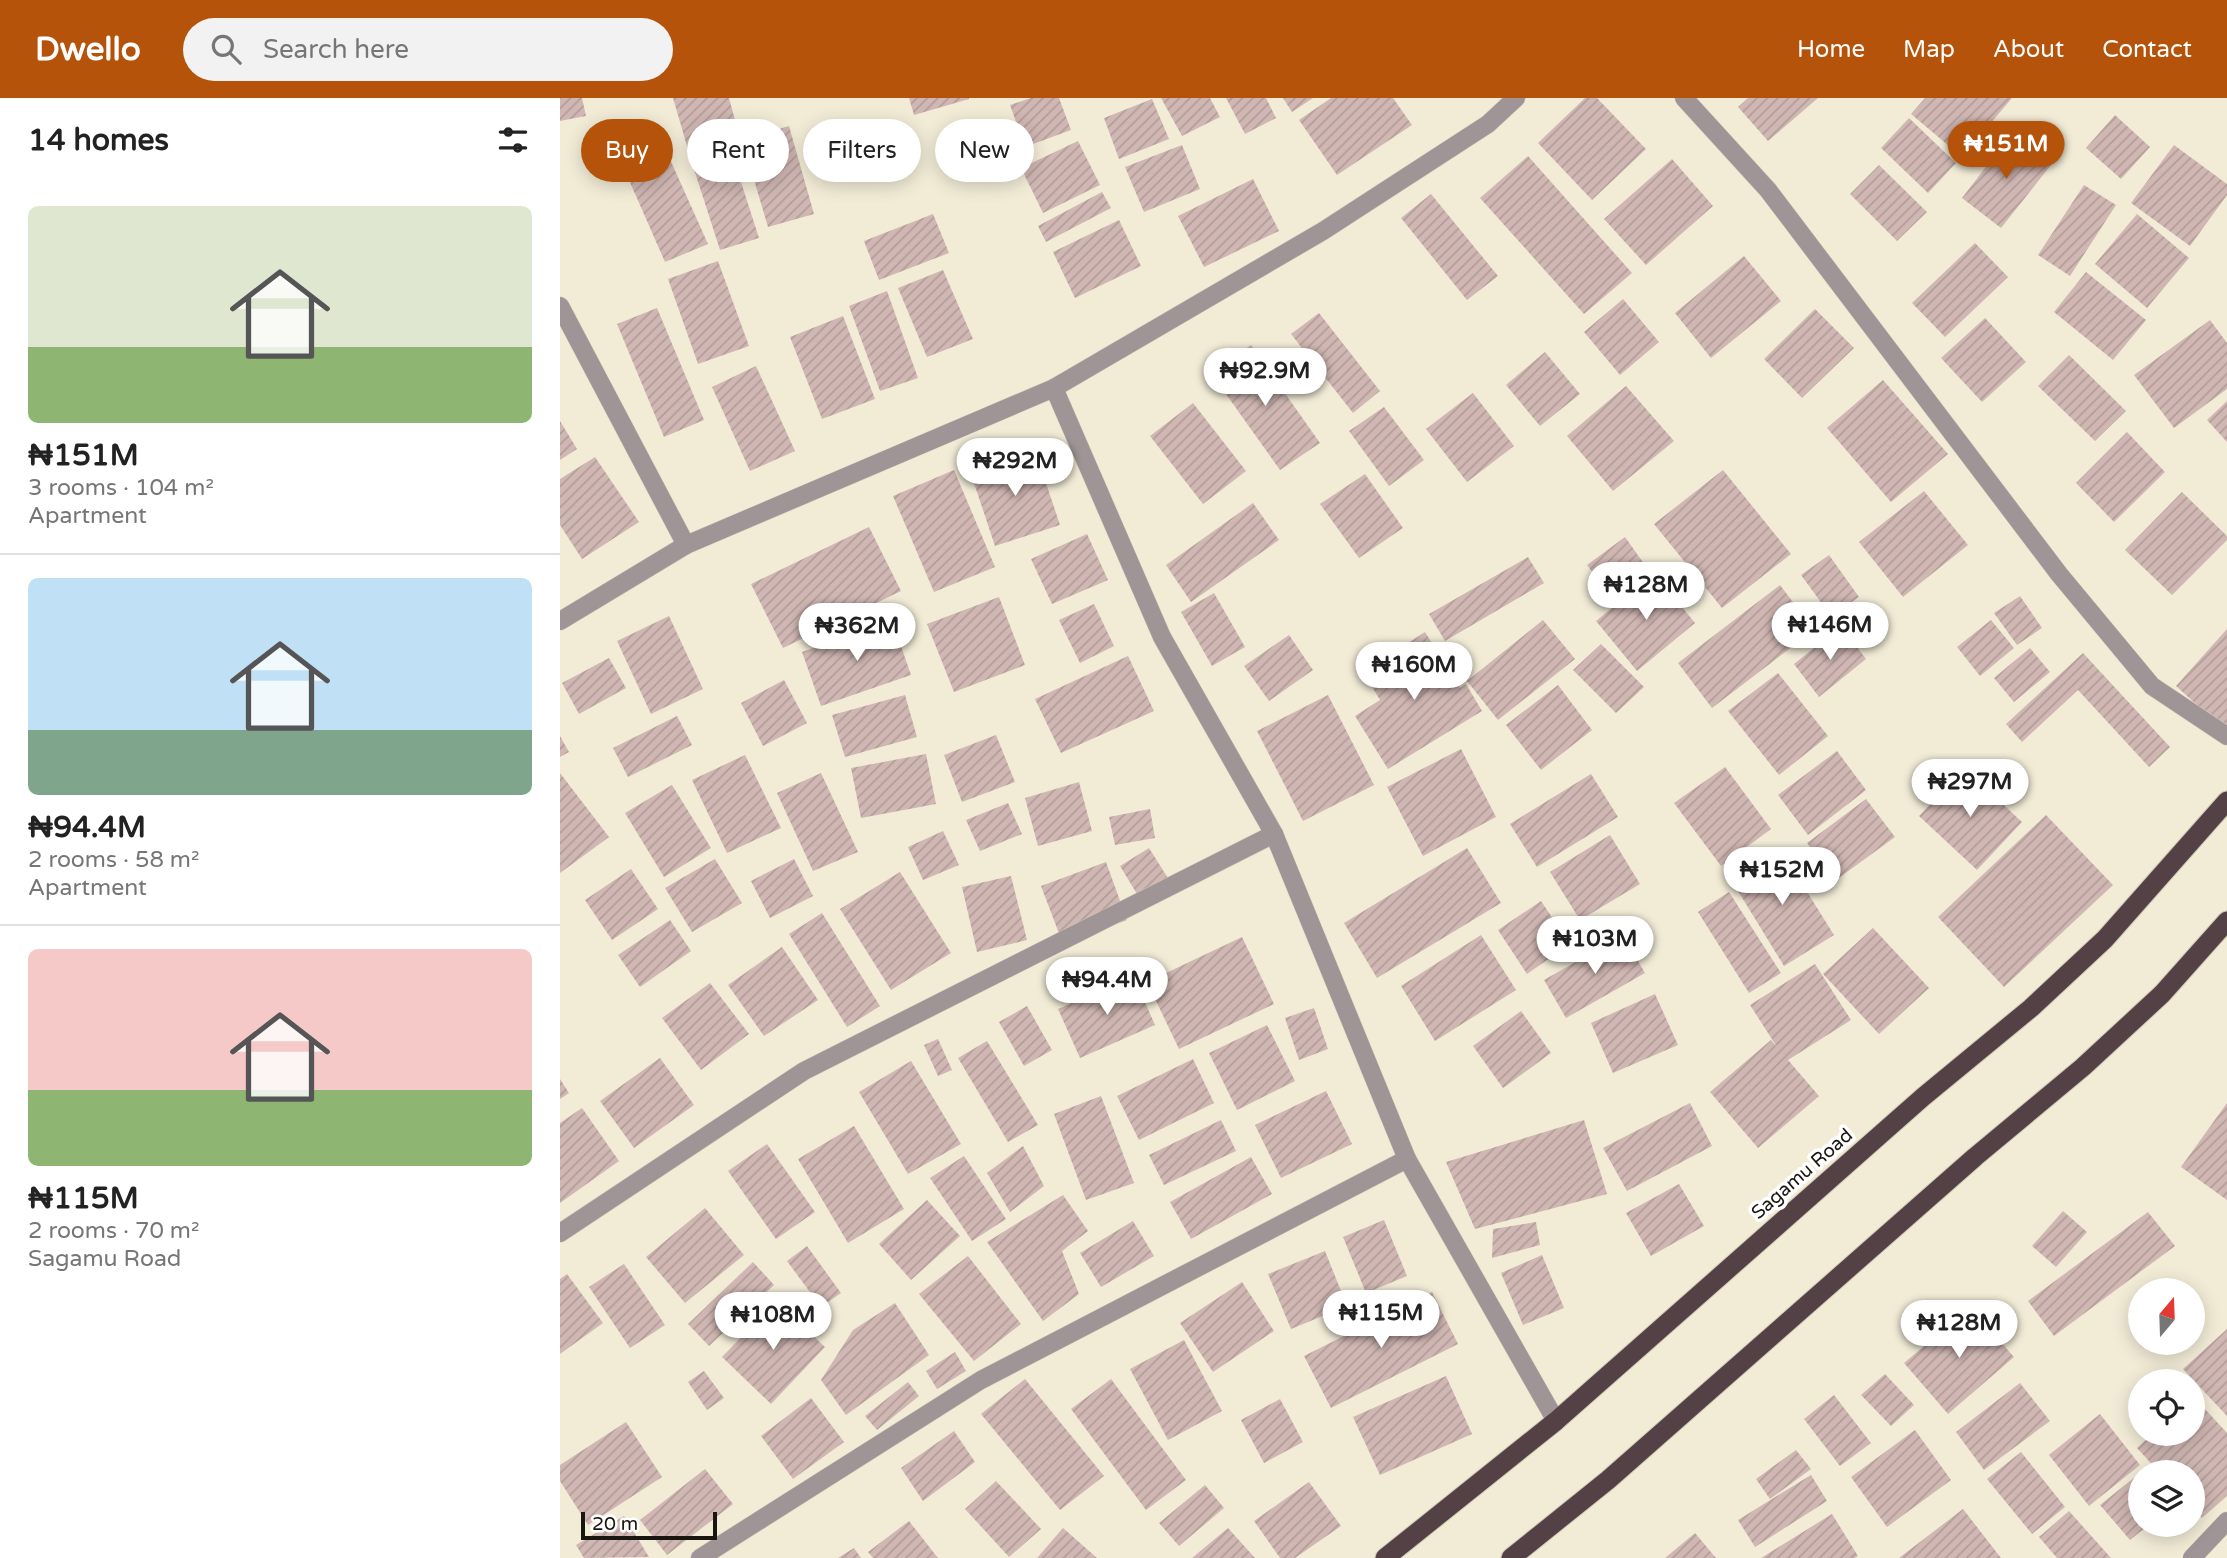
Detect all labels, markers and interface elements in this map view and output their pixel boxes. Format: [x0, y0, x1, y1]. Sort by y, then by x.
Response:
search box [183, 18, 673, 81]
text: Dwello [35, 30, 141, 69]
icon: search [207, 30, 245, 68]
text: Search here [263, 34, 409, 65]
text: Home [1797, 35, 1865, 64]
text: Map [1903, 35, 1955, 64]
text: About [1993, 35, 2064, 64]
text: Contact [2102, 35, 2192, 64]
chip: Buy [581, 119, 673, 182]
chip: Rent [687, 119, 789, 182]
chip: Filters [803, 119, 921, 182]
chip: New [935, 119, 1034, 182]
icon: filters [494, 121, 532, 159]
text: 14 homes [28, 122, 169, 159]
pin: ₦151M [1957, 122, 2055, 181]
text: ₦151M [1964, 130, 2048, 158]
icon: home [217, 251, 343, 377]
pin: ₦92.9M [1208, 348, 1322, 408]
text: ₦92.9M [1220, 357, 1310, 385]
text: ₦151M [28, 437, 139, 474]
pin: ₦292M [966, 438, 1064, 498]
text: ₦292M [973, 447, 1057, 475]
text: 3 rooms · 104 m² [28, 474, 214, 502]
text: Apartment [28, 502, 147, 530]
pin: ₦128M [1597, 562, 1695, 622]
text: ₦128M [1604, 571, 1688, 599]
pin: ₦146M [1781, 602, 1879, 662]
pin: ₦362M [808, 603, 906, 663]
text: ₦146M [1788, 611, 1872, 639]
text: ₦362M [815, 612, 899, 640]
icon: home [217, 623, 343, 749]
pin: ₦160M [1365, 642, 1463, 702]
text: ₦160M [1372, 651, 1456, 679]
pin: ₦297M [1921, 760, 2019, 819]
text: ₦297M [1928, 768, 2012, 796]
text: ₦94.4M [28, 809, 146, 846]
text: 2 rooms · 58 m² [28, 846, 199, 874]
pin: ₦152M [1733, 848, 1831, 907]
text: ₦152M [1740, 856, 1824, 884]
text: Apartment [28, 874, 147, 902]
pin: ₦103M [1546, 916, 1644, 976]
text: ₦103M [1553, 925, 1637, 953]
pin: ₦94.4M [1050, 958, 1164, 1017]
text: ₦94.4M [1062, 966, 1152, 994]
icon: home [217, 994, 343, 1120]
street label: Sagamu Road [1747, 1124, 1857, 1224]
text: ₦115M [28, 1180, 139, 1217]
text: 2 rooms · 70 m² [28, 1217, 199, 1245]
text: Sagamu Road [28, 1245, 181, 1273]
north arrow [2128, 1278, 2205, 1354]
map controls [2128, 1278, 2205, 1537]
pin: ₦115M [1332, 1290, 1430, 1350]
pin: ₦108M [724, 1292, 822, 1352]
text: ₦115M [1339, 1299, 1423, 1327]
pin: ₦128M [1910, 1300, 2008, 1360]
text: ₦108M [731, 1301, 815, 1329]
text: ₦128M [1917, 1309, 2001, 1337]
button: locate [2128, 1369, 2205, 1446]
button: layers [2128, 1460, 2205, 1537]
scale bar [581, 1509, 718, 1541]
text: 20 m [592, 1513, 638, 1535]

